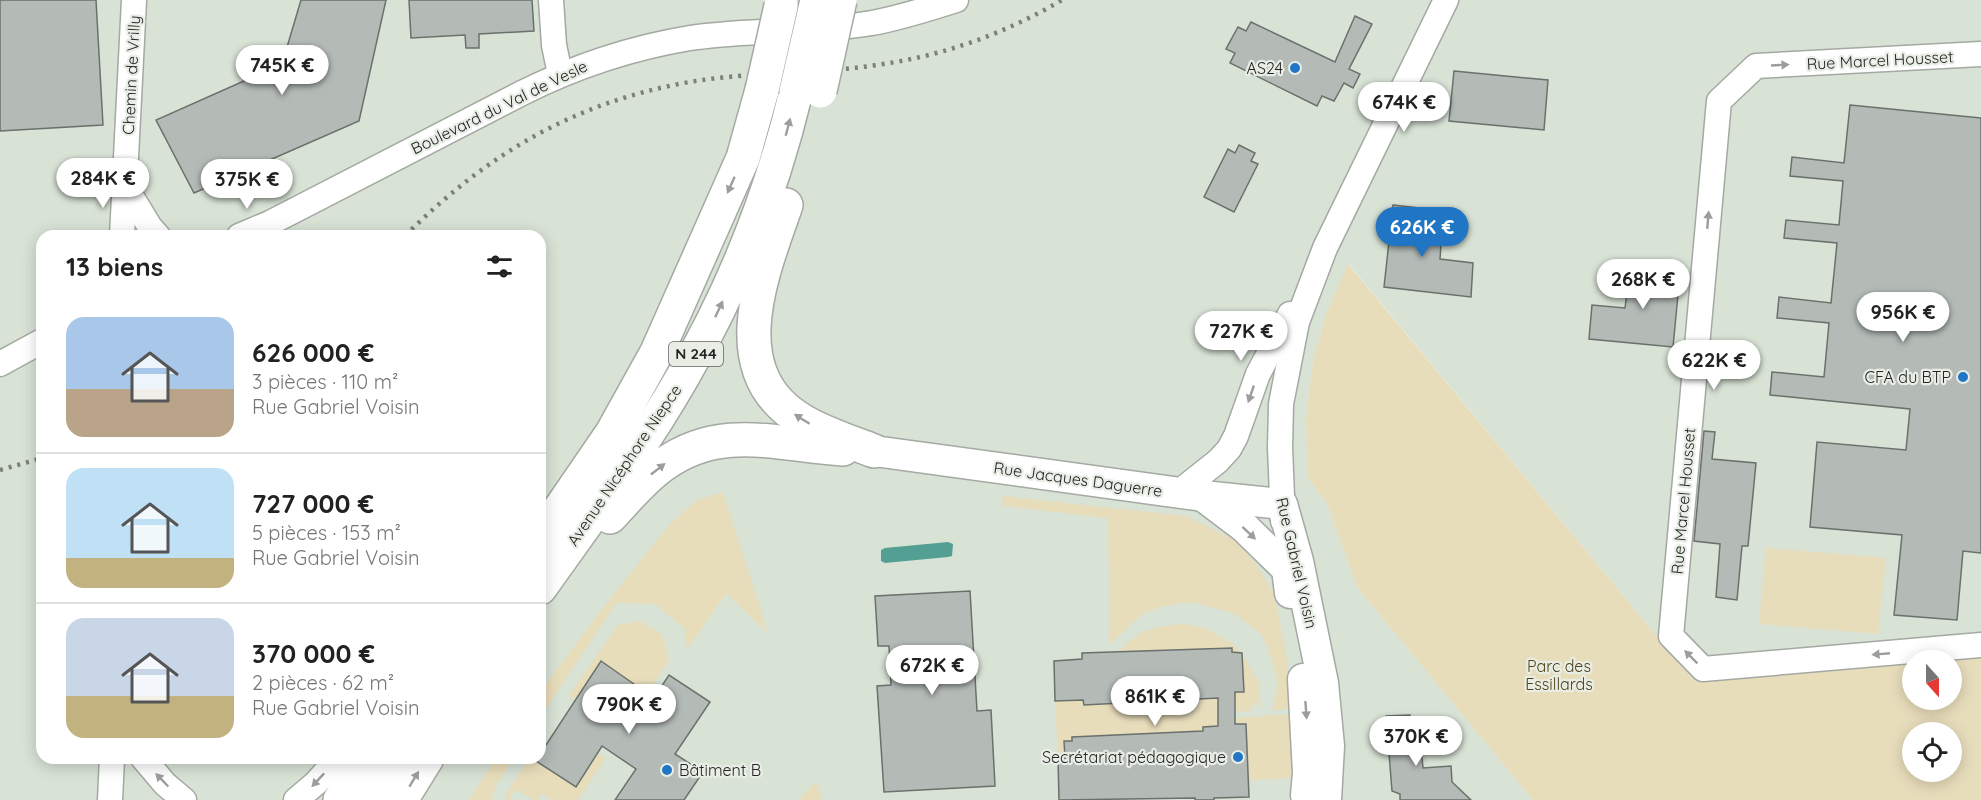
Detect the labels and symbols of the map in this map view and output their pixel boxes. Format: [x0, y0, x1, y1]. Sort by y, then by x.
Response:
street label: Chemin de Vrilly [118, 15, 144, 135]
pin: 745K € [233, 45, 331, 96]
street label: Rue Marcel Housset [1806, 46, 1954, 74]
street label: Boulevard du Val de Vesle [408, 56, 590, 158]
place label: AS24 [1247, 58, 1283, 78]
one-way arrow [1771, 60, 1790, 70]
marker: AS24 [1288, 61, 1302, 75]
pin: 674K € [1355, 82, 1453, 133]
one-way arrow [783, 118, 793, 136]
pin: 284K € [54, 158, 152, 209]
pin: 375K € [198, 159, 296, 210]
one-way arrow [726, 176, 735, 194]
pin: 626K € [1373, 207, 1471, 258]
one-way arrow [1703, 211, 1713, 230]
pin: 268K € [1594, 259, 1692, 310]
pin: 956K € [1854, 292, 1952, 343]
one-way arrow [714, 301, 723, 318]
pin: 727K € [1192, 311, 1290, 362]
pin: 622K € [1665, 340, 1763, 391]
road number: N 244 [669, 342, 723, 366]
place label: CFA du BTP [1864, 367, 1951, 387]
marker: CFA du BTP [1956, 370, 1970, 384]
street label: Avenue Nicéphore Niepce [563, 381, 685, 549]
one-way arrow [1246, 385, 1256, 403]
one-way arrow [794, 414, 810, 425]
street label: Rue Marcel Housset [1667, 427, 1699, 575]
street label: Rue Jacques Daguerre [992, 457, 1164, 501]
one-way arrow [650, 462, 666, 475]
street label: Rue Gabriel Voisin [1272, 495, 1322, 631]
one-way arrow [1241, 525, 1255, 539]
pin: 672K € [883, 645, 981, 696]
one-way arrow [1871, 649, 1890, 659]
one-way arrow [1684, 650, 1699, 664]
north arrow [1902, 650, 1962, 710]
park label: Parc des Essillards [1525, 656, 1593, 694]
pin: 861K € [1106, 676, 1204, 727]
pin: 790K € [580, 684, 678, 735]
one-way arrow [1301, 701, 1310, 720]
pin: 370K € [1367, 716, 1465, 767]
place label: Secrétariat pédagogique [1042, 747, 1226, 767]
marker: Secrétariat pédagogique [1231, 750, 1245, 764]
place label: Bâtiment B [679, 760, 761, 780]
marker: Bâtiment B [660, 763, 674, 777]
one-way arrow [409, 770, 419, 787]
one-way arrow [312, 772, 325, 787]
one-way arrow [156, 773, 170, 787]

